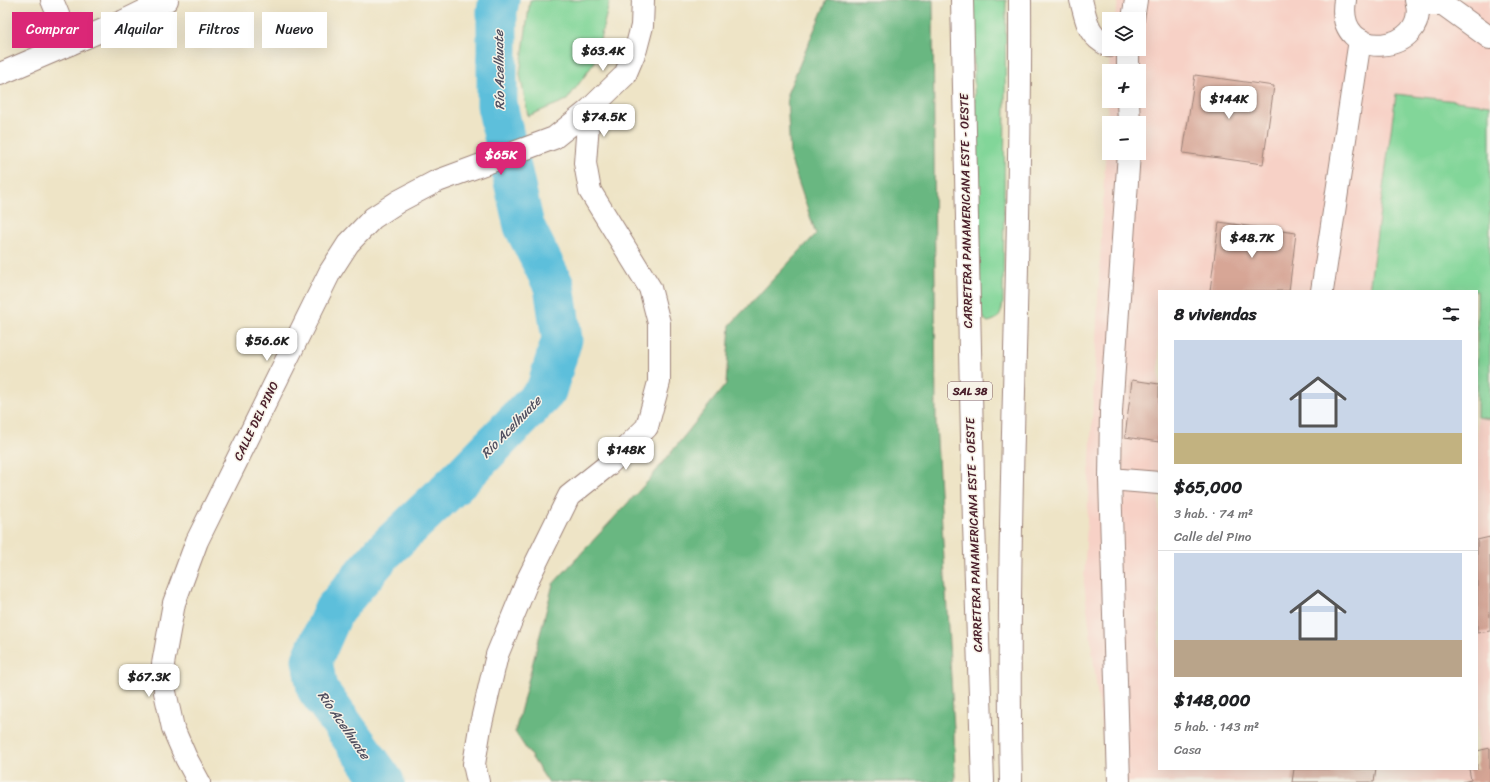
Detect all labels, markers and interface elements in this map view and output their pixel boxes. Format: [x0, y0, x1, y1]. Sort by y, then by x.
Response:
chip: Comprar [12, 12, 93, 48]
chip: Alquilar [101, 12, 177, 48]
chip: Filtros [185, 12, 254, 48]
chip: Nuevo [262, 12, 327, 48]
map controls [1102, 12, 1146, 160]
button: layers [1102, 12, 1146, 56]
water label: Río Acelhuate [487, 29, 511, 110]
pin: $63.4K [570, 38, 636, 72]
text: $63.4K [581, 39, 625, 62]
button: + [1102, 64, 1146, 108]
pin: $144K [1201, 86, 1257, 120]
text: $144K [1210, 87, 1248, 110]
street label: CARRETERA PANAMERICANA ESTE - OESTE [953, 92, 979, 328]
pin: $74.5K [571, 104, 637, 138]
text: $74.5K [582, 105, 626, 128]
button: − [1102, 116, 1146, 160]
pin: $65K [477, 142, 525, 176]
text: $65K [485, 143, 517, 166]
pin: $48.7K [1219, 225, 1285, 259]
text: $48.7K [1230, 226, 1274, 249]
text: 8 viviendas [1174, 299, 1257, 329]
icon: filters [1440, 303, 1462, 325]
pin: $56.6K [234, 328, 300, 362]
text: $56.6K [245, 329, 289, 352]
icon: home [1282, 366, 1354, 438]
street label: CALLE DEL PINO [227, 377, 285, 465]
road number: SAL 38 [948, 382, 992, 400]
water label: Río Acelhuate [475, 389, 548, 464]
street label: CARRETERA PANAMERICANA ESTE - OESTE [959, 416, 989, 653]
pin: $148K [598, 437, 654, 471]
text: $148K [607, 438, 645, 461]
text: $65,000 [1174, 472, 1242, 502]
text: 3 hab. · 74 m² [1174, 502, 1253, 525]
text: Calle del Pino [1174, 525, 1251, 548]
icon: home [1282, 579, 1354, 651]
pin: $67.3K [116, 664, 182, 698]
text: $67.3K [128, 665, 170, 688]
text: $148,000 [1174, 685, 1250, 715]
water label: Río Acelhuate [312, 686, 377, 765]
text: 5 hab. · 143 m² [1174, 715, 1259, 738]
text: Casa [1174, 738, 1201, 761]

